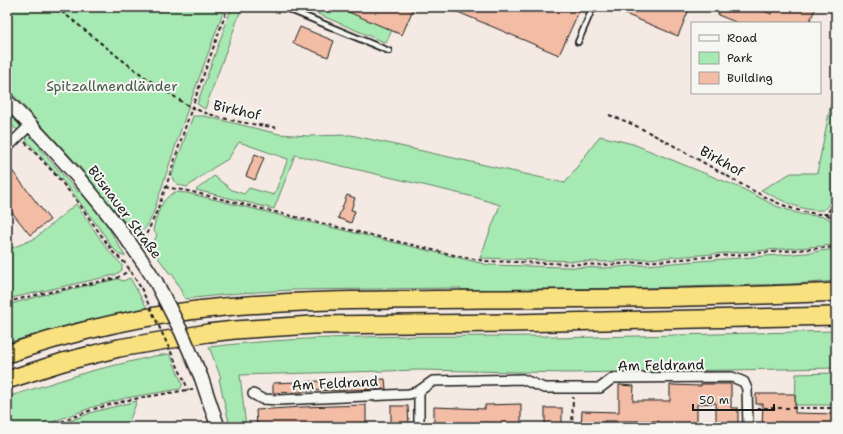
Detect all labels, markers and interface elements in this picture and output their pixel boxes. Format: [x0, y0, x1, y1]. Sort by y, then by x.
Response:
legend [691, 22, 821, 94]
text: Road [727, 30, 758, 46]
text: Park [727, 50, 753, 66]
text: Building [727, 70, 773, 86]
park label: Spitzallmendländer [46, 77, 178, 95]
street label: Birkhof [212, 96, 263, 124]
street label: Birkhof [697, 142, 748, 181]
street label: Büsnauer Straße [84, 162, 166, 262]
street label: Am Feldrand [618, 355, 705, 375]
street label: Am Feldrand [291, 372, 379, 394]
scale bar [693, 386, 774, 412]
text: 50 m [699, 392, 729, 408]

